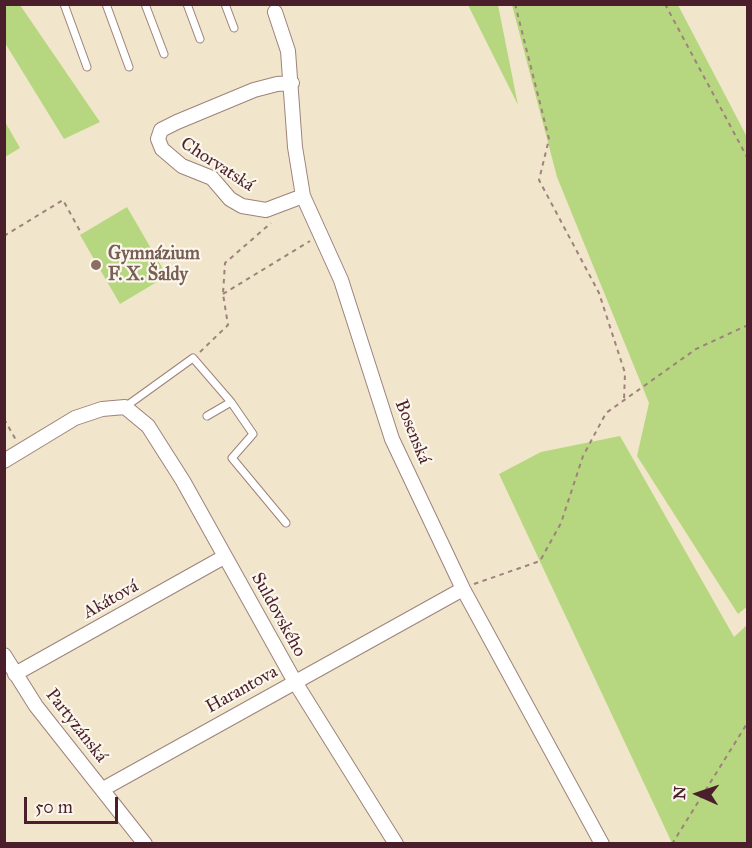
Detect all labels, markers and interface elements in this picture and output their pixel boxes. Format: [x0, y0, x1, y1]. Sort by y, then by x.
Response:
street label: Chorvatská [176, 133, 258, 197]
place label: Gymnázium F. X. Šaldy [108, 244, 200, 286]
marker: Gymnázium F. X. Šaldy [89, 258, 103, 272]
street label: Bosenská [389, 397, 435, 467]
street label: Suldovského [246, 569, 310, 661]
street label: Akátová [80, 576, 142, 624]
street label: Harantova [202, 661, 282, 719]
street label: Partyzánská [41, 685, 111, 767]
north arrow [668, 764, 728, 824]
scale bar [27, 785, 122, 823]
text: N [670, 786, 689, 800]
text: 50 m [35, 796, 73, 818]

